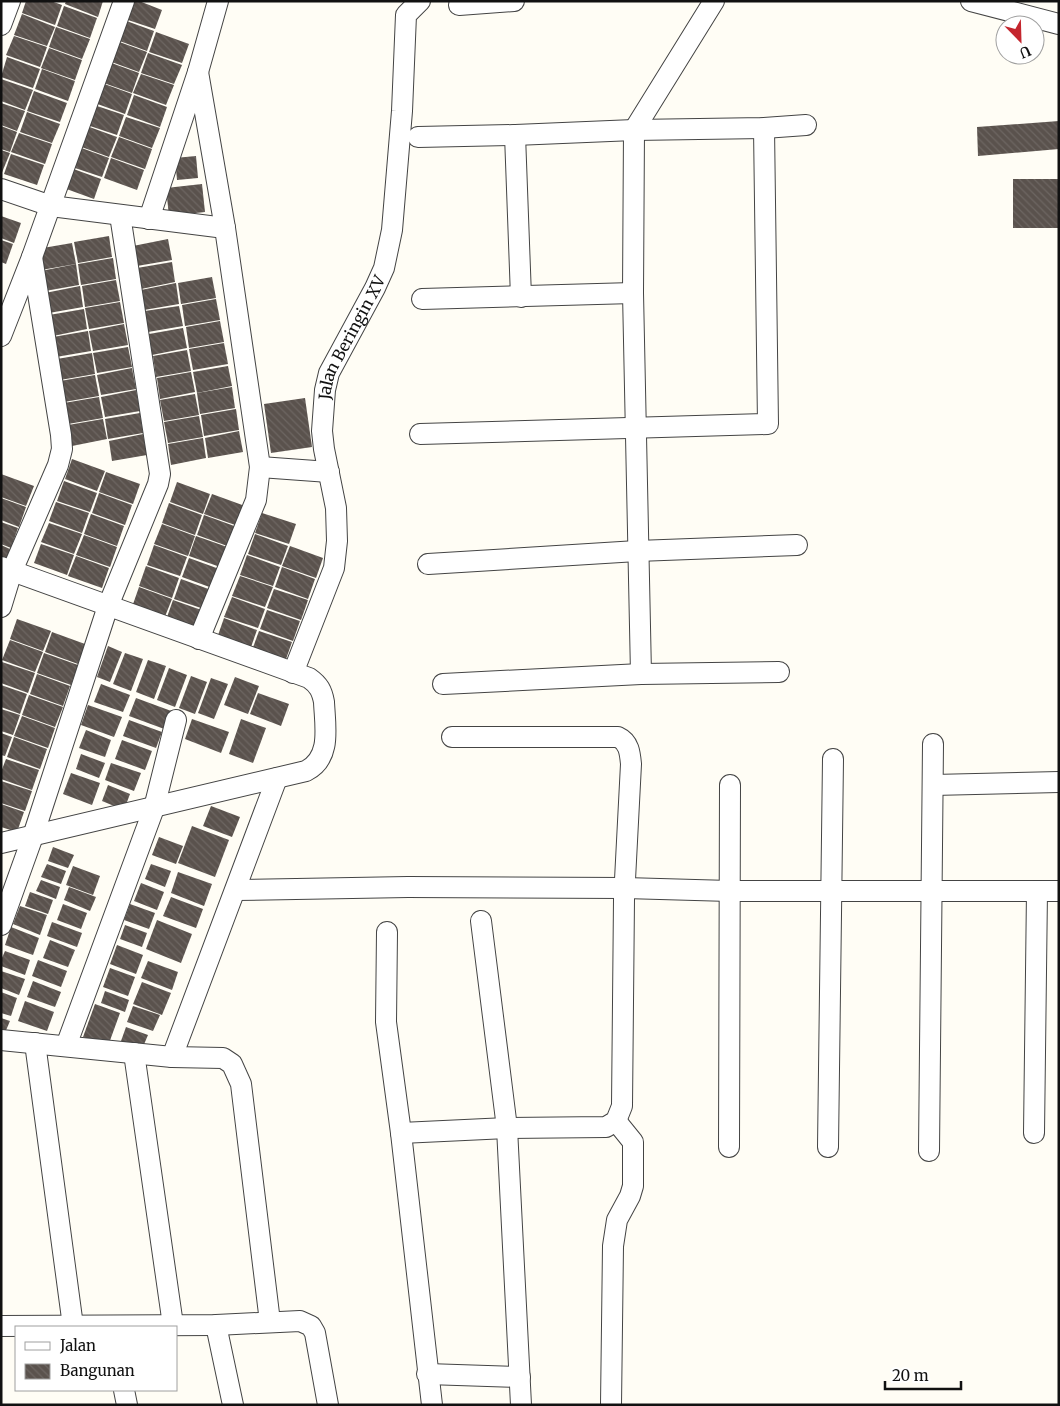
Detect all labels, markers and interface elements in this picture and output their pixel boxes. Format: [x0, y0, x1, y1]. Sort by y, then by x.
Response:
north arrow [995, 15, 1045, 65]
text: U [1016, 42, 1033, 63]
street label: Jalan Beringin XV [314, 272, 390, 401]
legend [15, 1326, 178, 1391]
text: Jalan [59, 1336, 96, 1355]
scale bar [885, 1358, 961, 1390]
text: Bangunan [60, 1361, 135, 1380]
text: 20 m [892, 1366, 929, 1385]

